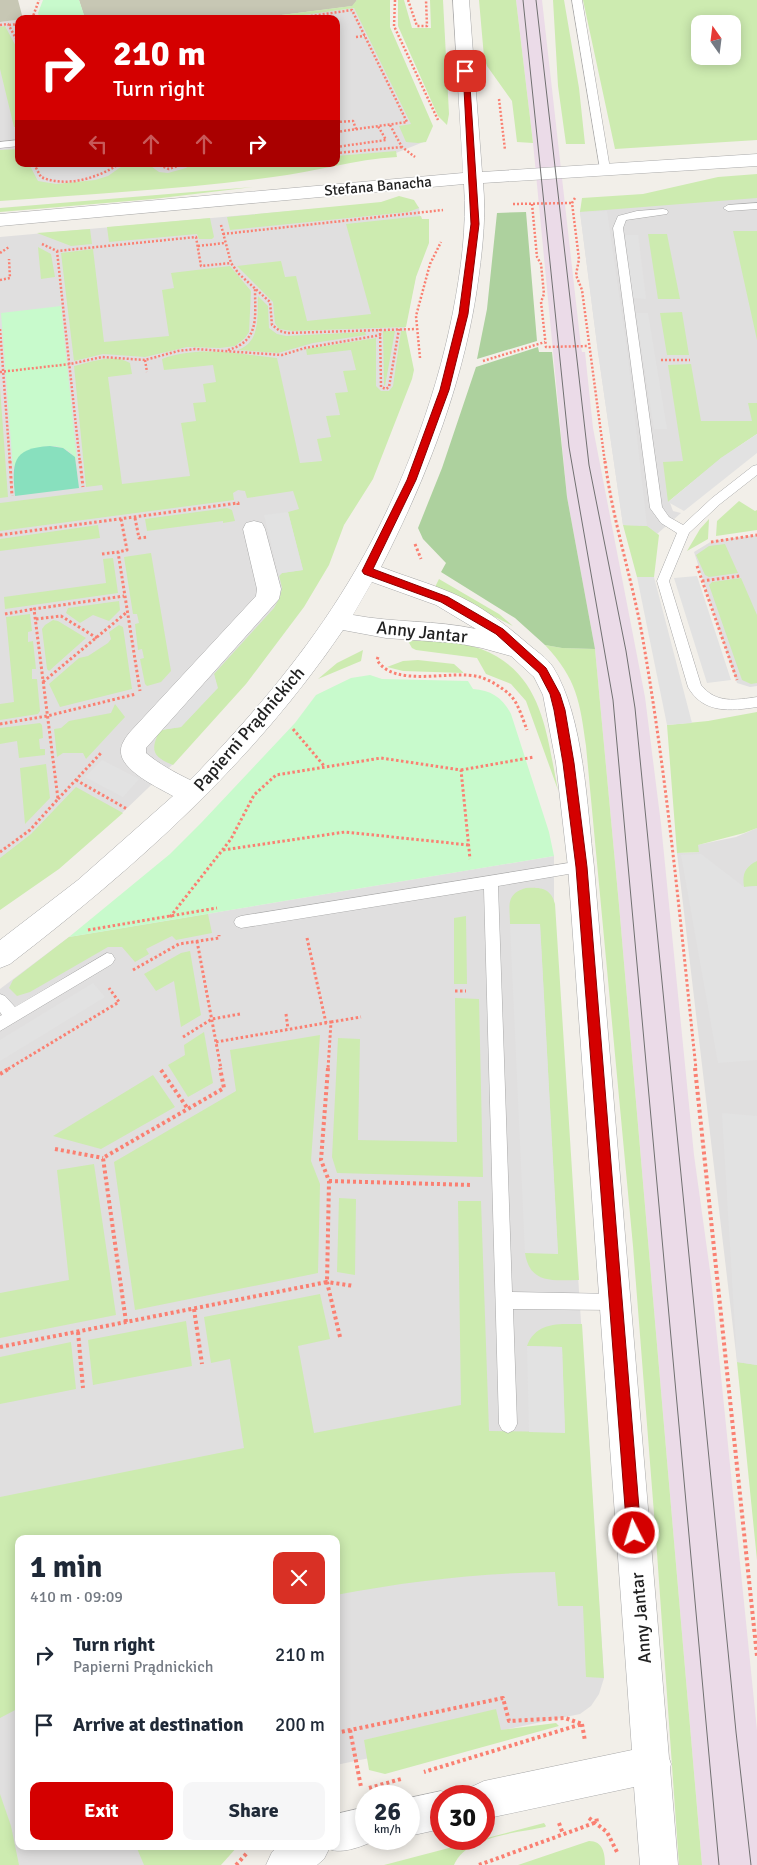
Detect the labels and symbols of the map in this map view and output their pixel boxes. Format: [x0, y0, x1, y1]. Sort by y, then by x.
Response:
north arrow [691, 15, 741, 65]
pin [444, 50, 486, 92]
street label: Stefana Banacha [323, 172, 433, 200]
street label: Anny Jantar [375, 616, 469, 648]
street label: Papierni Prądnickich [189, 662, 309, 796]
position arrow [607, 1506, 659, 1558]
street label: Anny Jantar [626, 1571, 656, 1664]
speed limit sign: 30 [430, 1785, 495, 1850]

